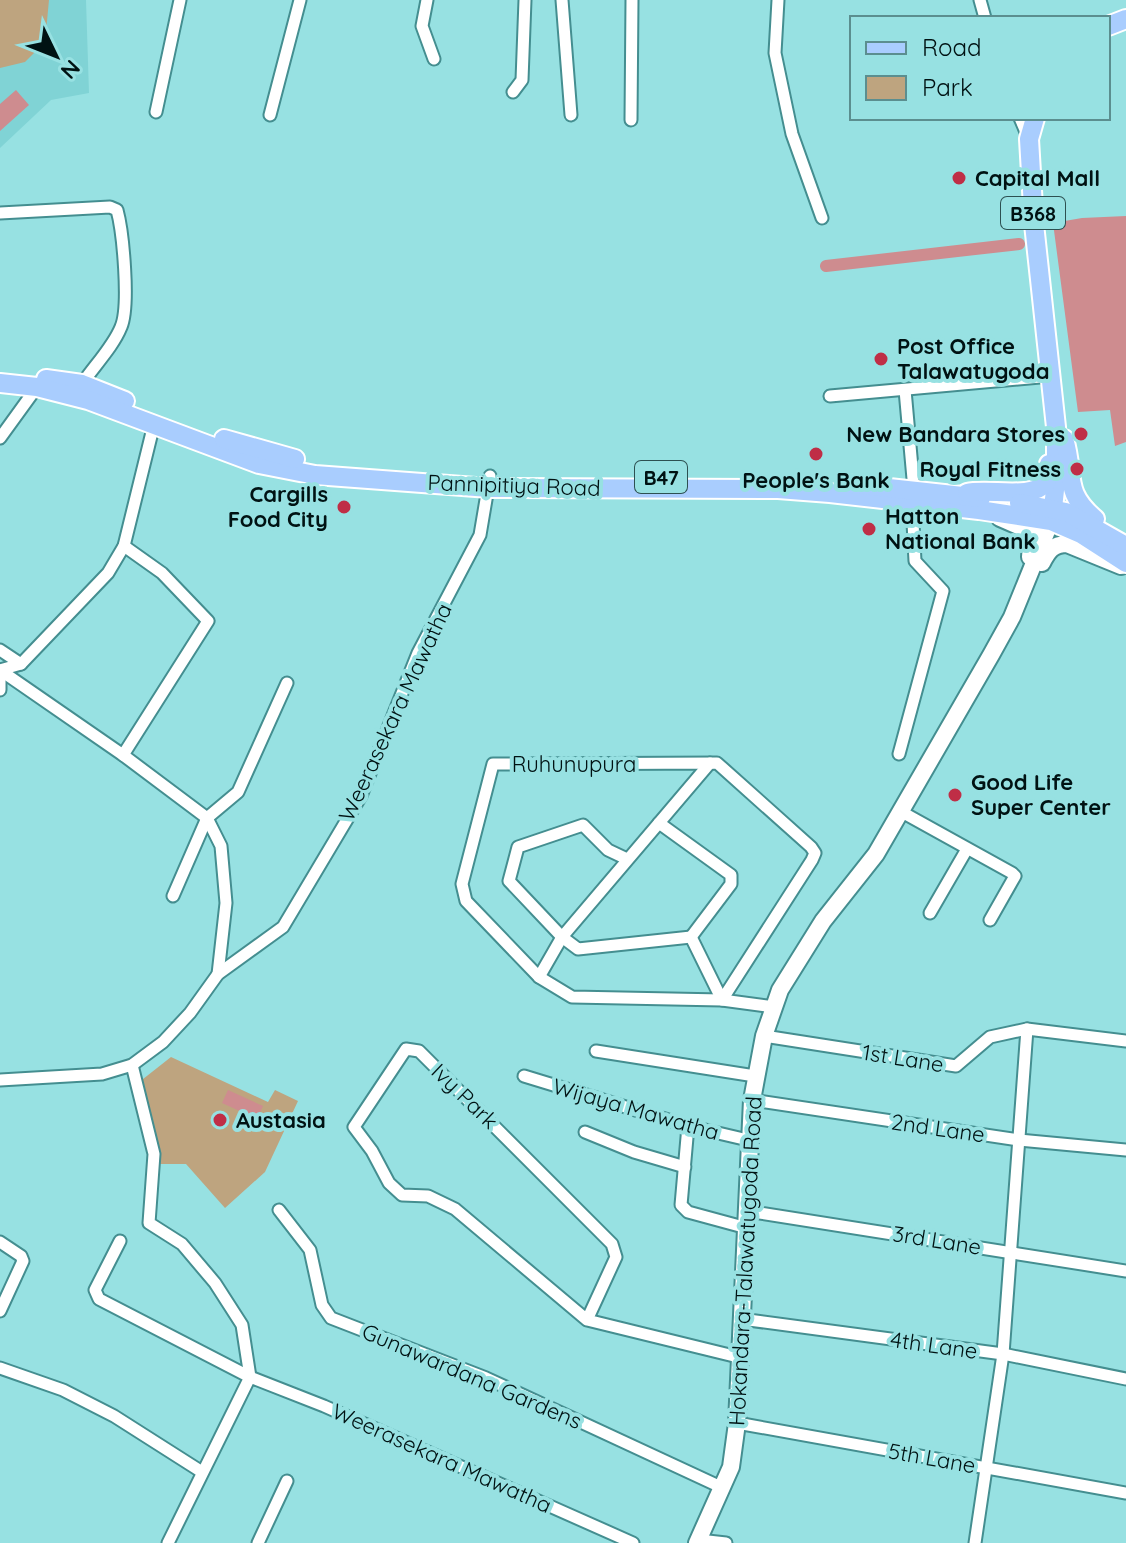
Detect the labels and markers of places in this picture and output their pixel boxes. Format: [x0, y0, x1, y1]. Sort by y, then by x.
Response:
place label: Capital Mall [975, 164, 1100, 192]
marker: Capital Mall [950, 169, 968, 187]
place label: Post Office Talawatugoda [897, 332, 1049, 385]
marker: Post Office Talawatugoda [872, 350, 890, 368]
place label: New Bandara Stores [846, 420, 1065, 448]
marker: New Bandara Stores [1072, 425, 1090, 443]
marker: People's Bank [807, 445, 825, 463]
place label: Royal Fitness [920, 455, 1061, 483]
marker: Royal Fitness [1068, 460, 1086, 478]
place label: People's Bank [742, 466, 890, 494]
place label: Cargills Food City [228, 480, 328, 533]
marker: Cargills Food City [335, 498, 353, 516]
place label: Hatton National Bank [885, 502, 1036, 555]
marker: Hatton National Bank [860, 520, 878, 538]
place label: Good Life Super Center [971, 768, 1111, 821]
marker: Good Life Super Center [946, 786, 964, 804]
place label: Austasia [236, 1106, 326, 1134]
marker: Austasia [211, 1111, 229, 1129]

